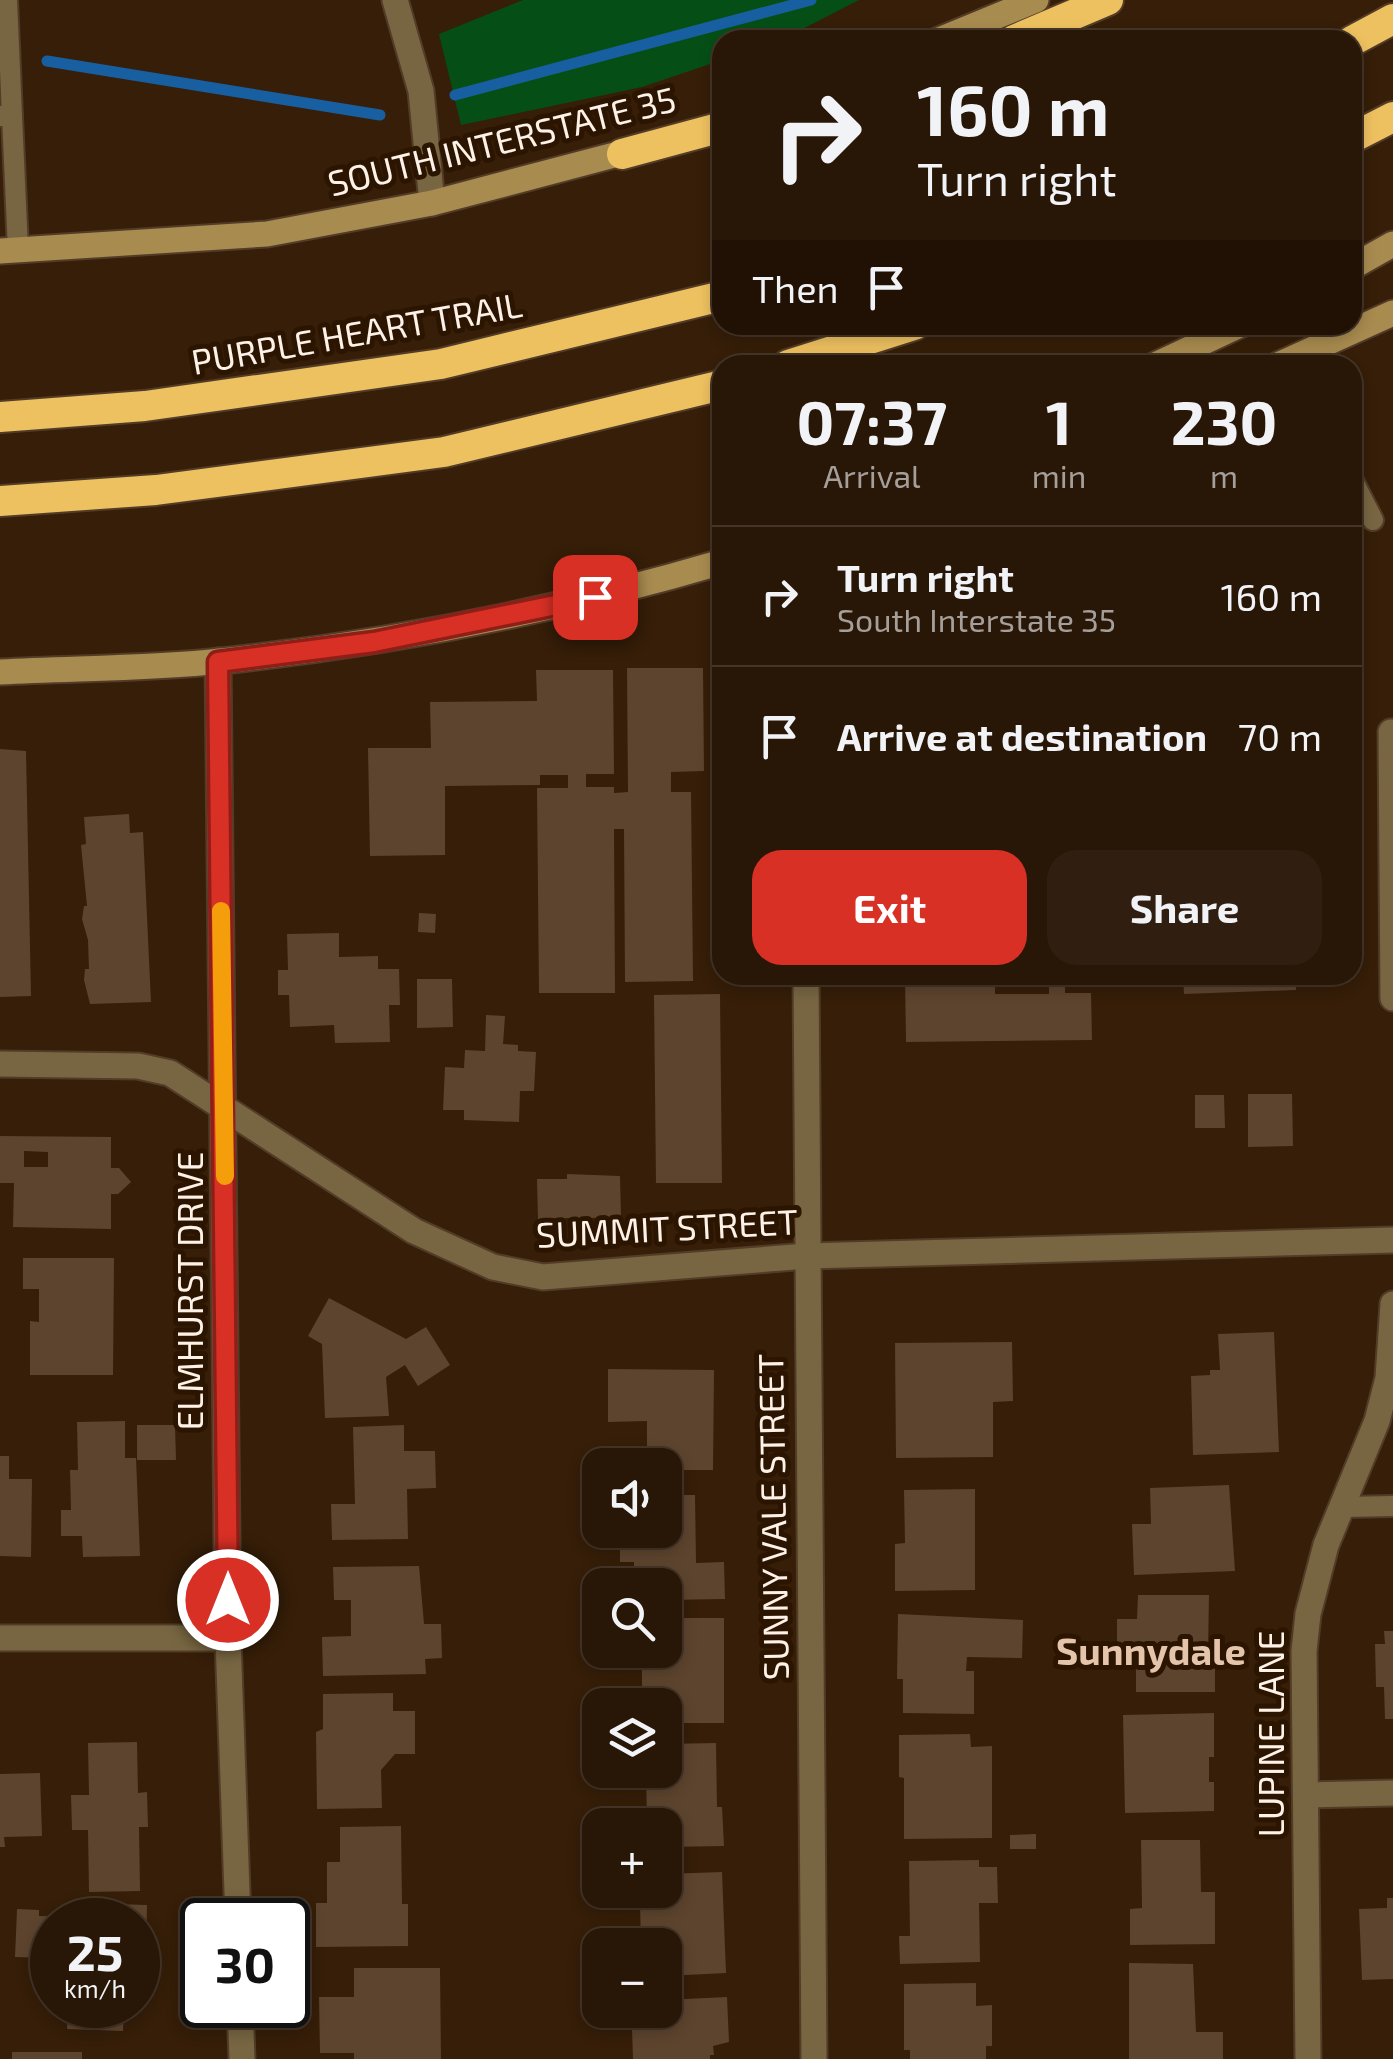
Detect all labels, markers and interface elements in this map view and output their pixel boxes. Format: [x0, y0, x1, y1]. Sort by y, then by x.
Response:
text: 160 m [917, 66, 1110, 150]
icon: right [752, 70, 882, 200]
street label: SOUTH INTERSTATE 35 [323, 77, 680, 204]
text: Turn right [917, 151, 1117, 205]
icon: arrive [859, 260, 914, 315]
text: Then [752, 265, 839, 311]
street label: PURPLE HEART TRAIL [188, 282, 525, 382]
text: 07:37 [797, 385, 947, 457]
text: 1 [1046, 385, 1072, 457]
text: 230 [1171, 385, 1277, 457]
text: Arrival [823, 456, 921, 494]
text: min [1032, 456, 1086, 494]
text: m [1210, 456, 1238, 494]
text: Turn right [837, 554, 1014, 600]
pin [553, 555, 638, 640]
icon: right [752, 569, 807, 624]
icon: arrive [568, 570, 623, 625]
text: 160 m [1220, 573, 1322, 619]
text: South Interstate 35 [837, 600, 1116, 638]
icon: arrive [752, 709, 807, 764]
text: Arrive at destination [837, 713, 1207, 759]
text: 70 m [1238, 713, 1322, 759]
button: Exit [752, 850, 1027, 965]
button: Share [1047, 850, 1322, 965]
street label: ELMHURST DRIVE [168, 1152, 210, 1430]
street label: SUMMIT STREET [535, 1199, 799, 1255]
street label: SUNNY VALE STREET [748, 1353, 796, 1681]
map controls [582, 1448, 682, 2028]
button: sound [582, 1448, 682, 1548]
position arrow [176, 1548, 280, 1652]
button: search [582, 1568, 682, 1668]
district label: Sunnydale [1056, 1627, 1246, 1673]
street label: LUPINE LANE [1249, 1631, 1291, 1837]
button: layers [582, 1688, 682, 1788]
button: + [582, 1808, 682, 1908]
speed limit sign: 30 [180, 1898, 310, 2028]
text: 25 [67, 1921, 123, 1981]
button: − [582, 1928, 682, 2028]
text: km/h [64, 1973, 126, 2003]

